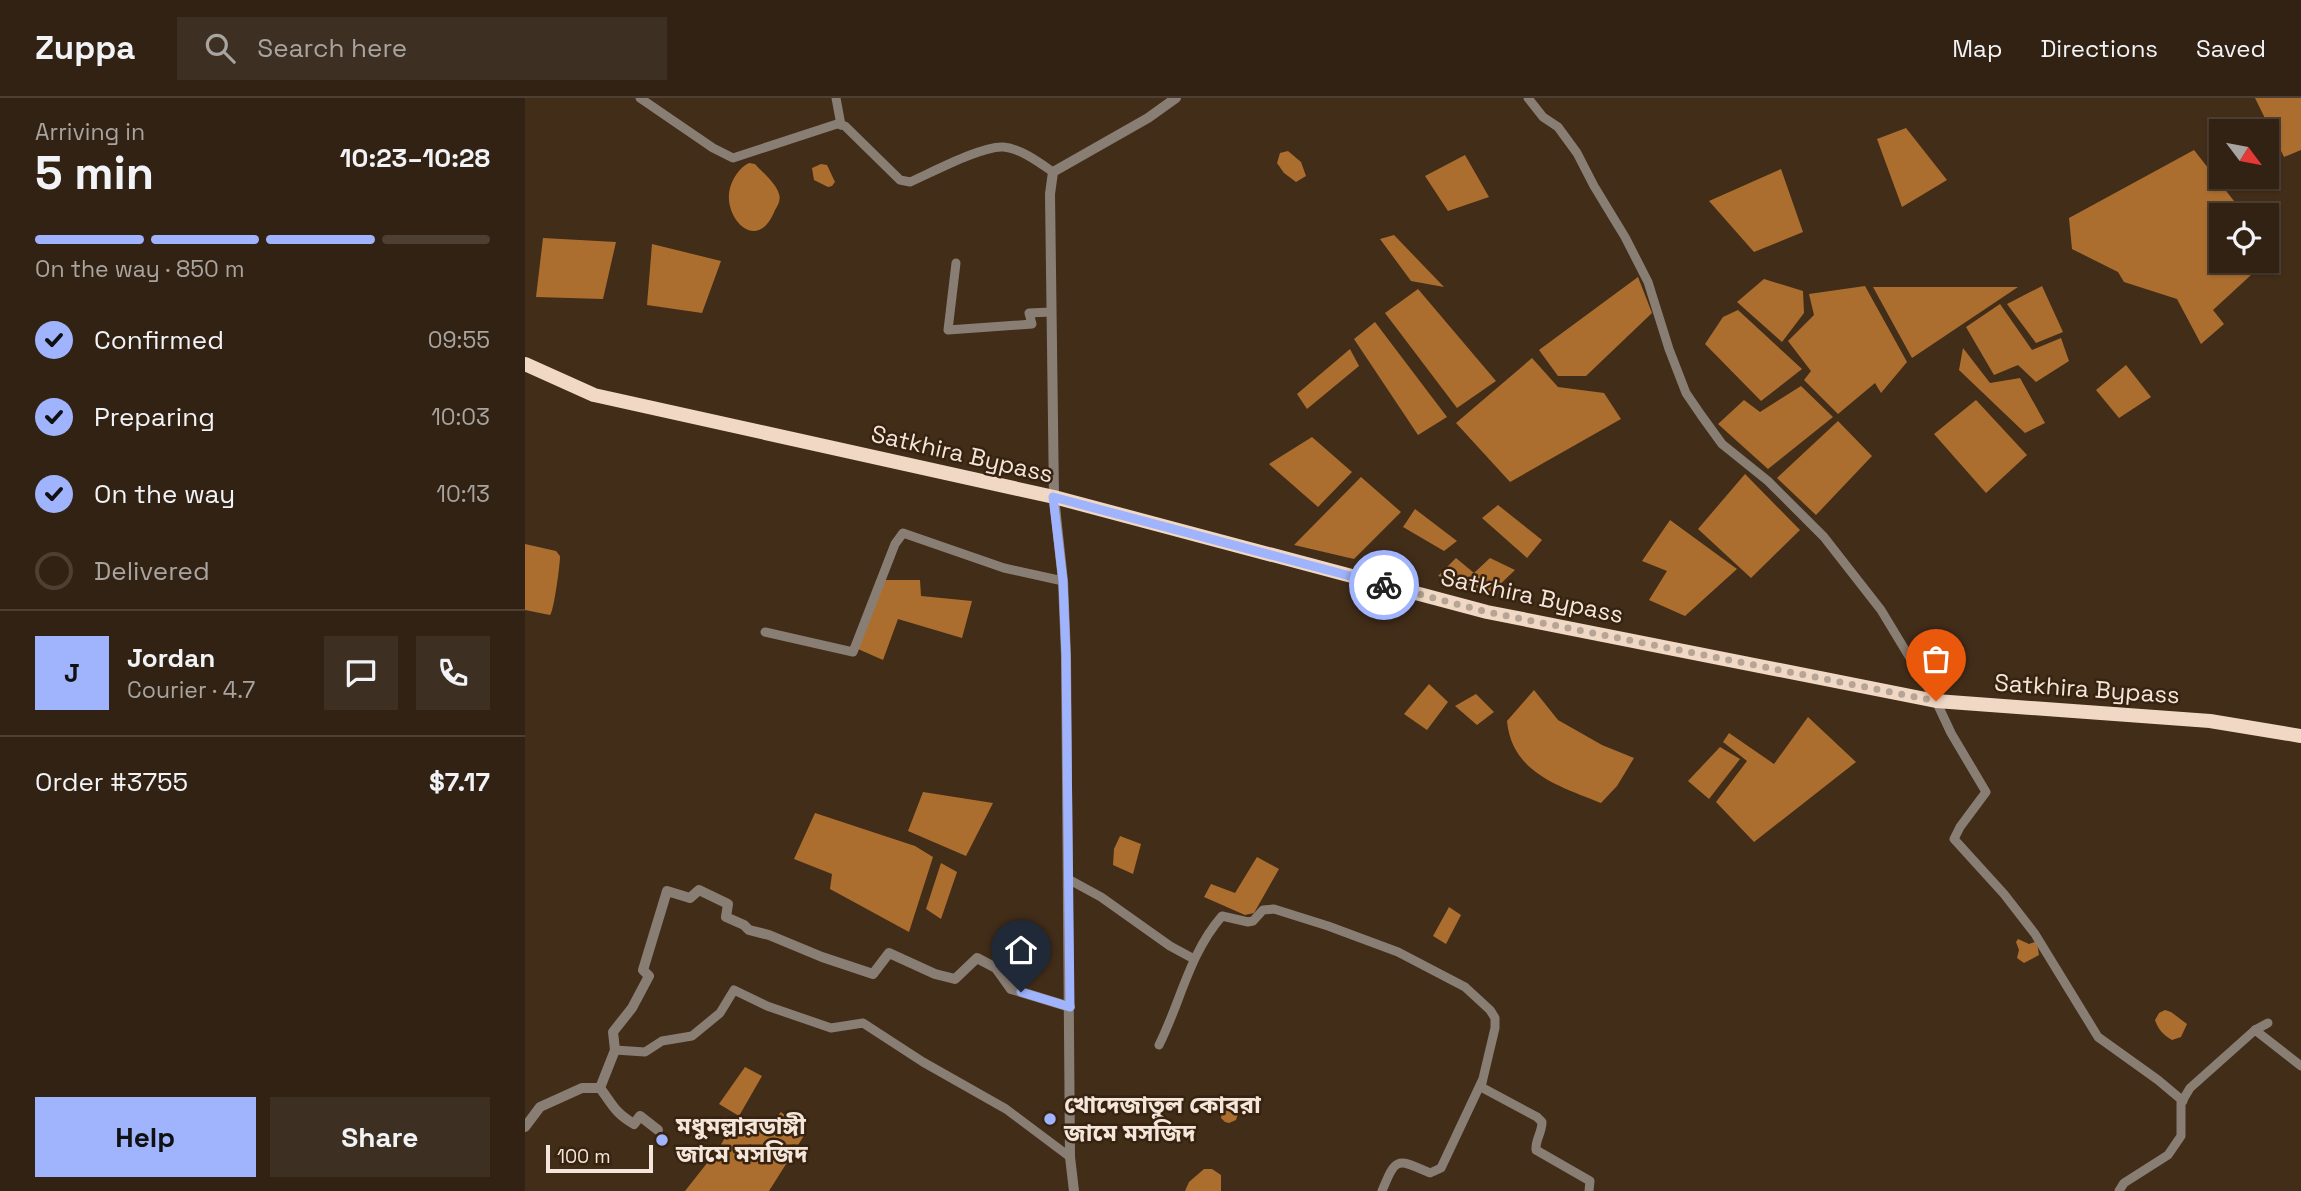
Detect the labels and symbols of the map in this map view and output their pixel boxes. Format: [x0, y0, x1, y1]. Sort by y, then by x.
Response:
north arrow [2209, 119, 2279, 189]
street label: Satkhira Bypass [868, 417, 1056, 490]
courier [1349, 550, 1419, 620]
street label: Satkhira Bypass [1438, 561, 1626, 630]
pin [1906, 629, 1966, 701]
street label: Satkhira Bypass [1993, 667, 2181, 710]
pin [991, 920, 1051, 992]
place label: খোদেজাতুল কোবরা জামে মসজিদ [1063, 1089, 1262, 1148]
place label: মধুমল্লারডাঙ্গী জামে মসজিদ [675, 1110, 808, 1169]
marker: খোদেজাতুল কোবরা জামে মসজিদ [1042, 1111, 1058, 1127]
marker: মধুমল্লারডাঙ্গী জামে মসজিদ [654, 1132, 670, 1148]
scale bar [546, 1142, 653, 1174]

